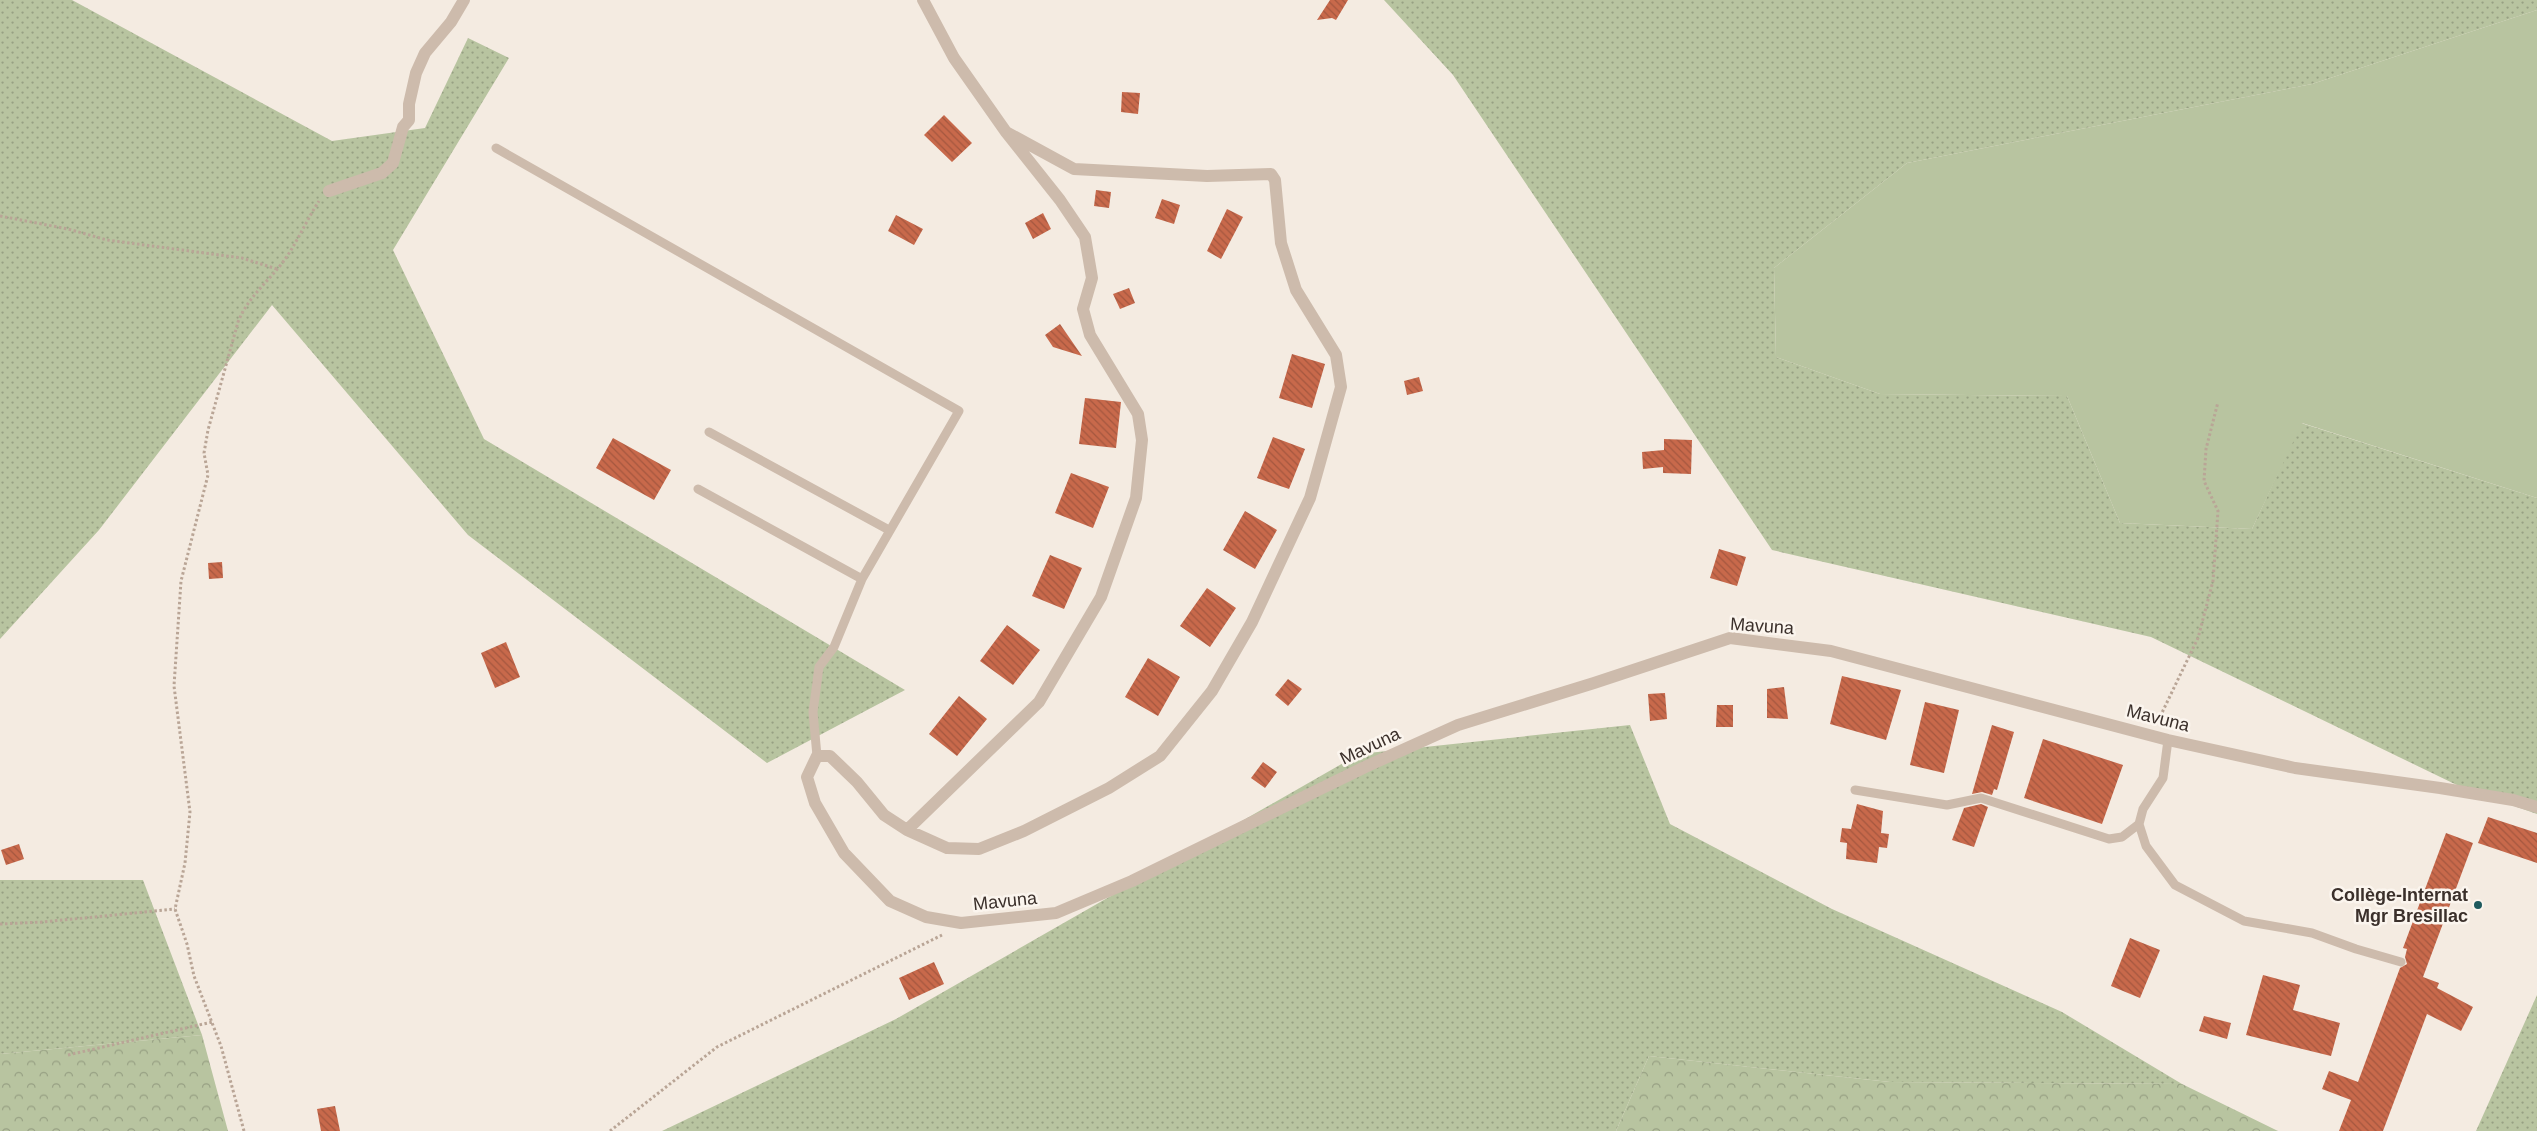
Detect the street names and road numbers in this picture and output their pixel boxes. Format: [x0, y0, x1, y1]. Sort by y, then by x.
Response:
street label: Mavuna [1729, 614, 1796, 638]
street label: Mavuna [2125, 701, 2192, 736]
street label: Mavuna [1337, 723, 1404, 769]
street label: Mavuna [972, 888, 1039, 914]

